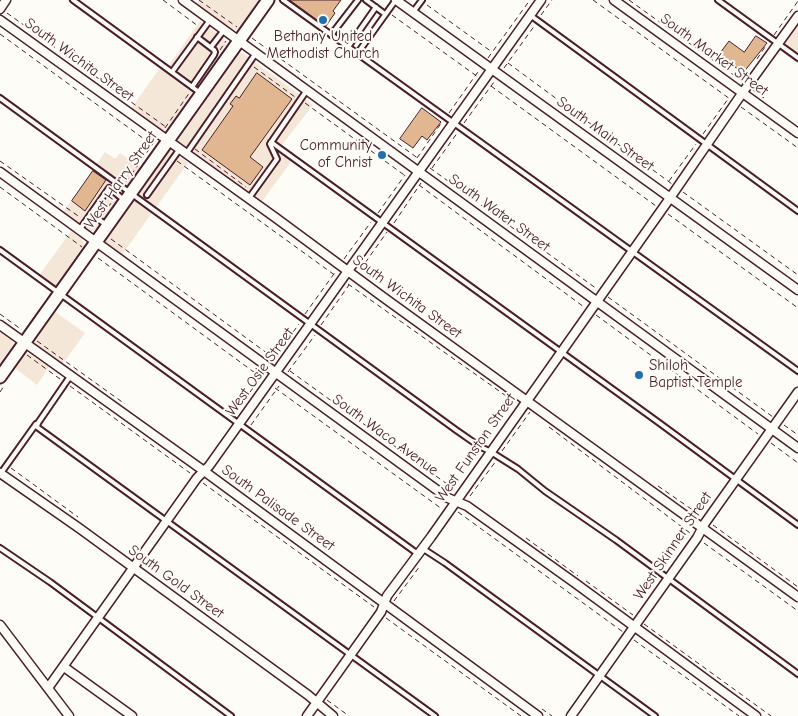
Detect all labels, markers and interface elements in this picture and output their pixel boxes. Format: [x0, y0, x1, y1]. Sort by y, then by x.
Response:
street label: South Market Street [657, 10, 771, 100]
street label: South Wichita Street [21, 14, 137, 106]
marker: Bethany United Methodist Church [317, 14, 329, 26]
place label: Bethany United Methodist Church [267, 28, 379, 63]
street label: South Main Street [553, 93, 657, 175]
street label: West Harry Street [81, 128, 161, 232]
place label: Community of Christ [300, 137, 372, 172]
marker: Community of Christ [376, 149, 388, 161]
street label: South Water Street [445, 170, 553, 256]
street label: South Wichita Street [349, 251, 465, 343]
street label: West Osie Street [222, 324, 298, 420]
place label: Shiloh Baptist Temple [649, 357, 742, 392]
marker: Shiloh Baptist Temple [633, 369, 645, 381]
street label: South Waco Avenue [328, 390, 442, 480]
street label: West Funston Street [432, 390, 520, 506]
street label: South Palisade Street [218, 461, 338, 555]
street label: West Skinner Street [630, 488, 716, 604]
street label: South Gold Street [125, 541, 227, 623]

